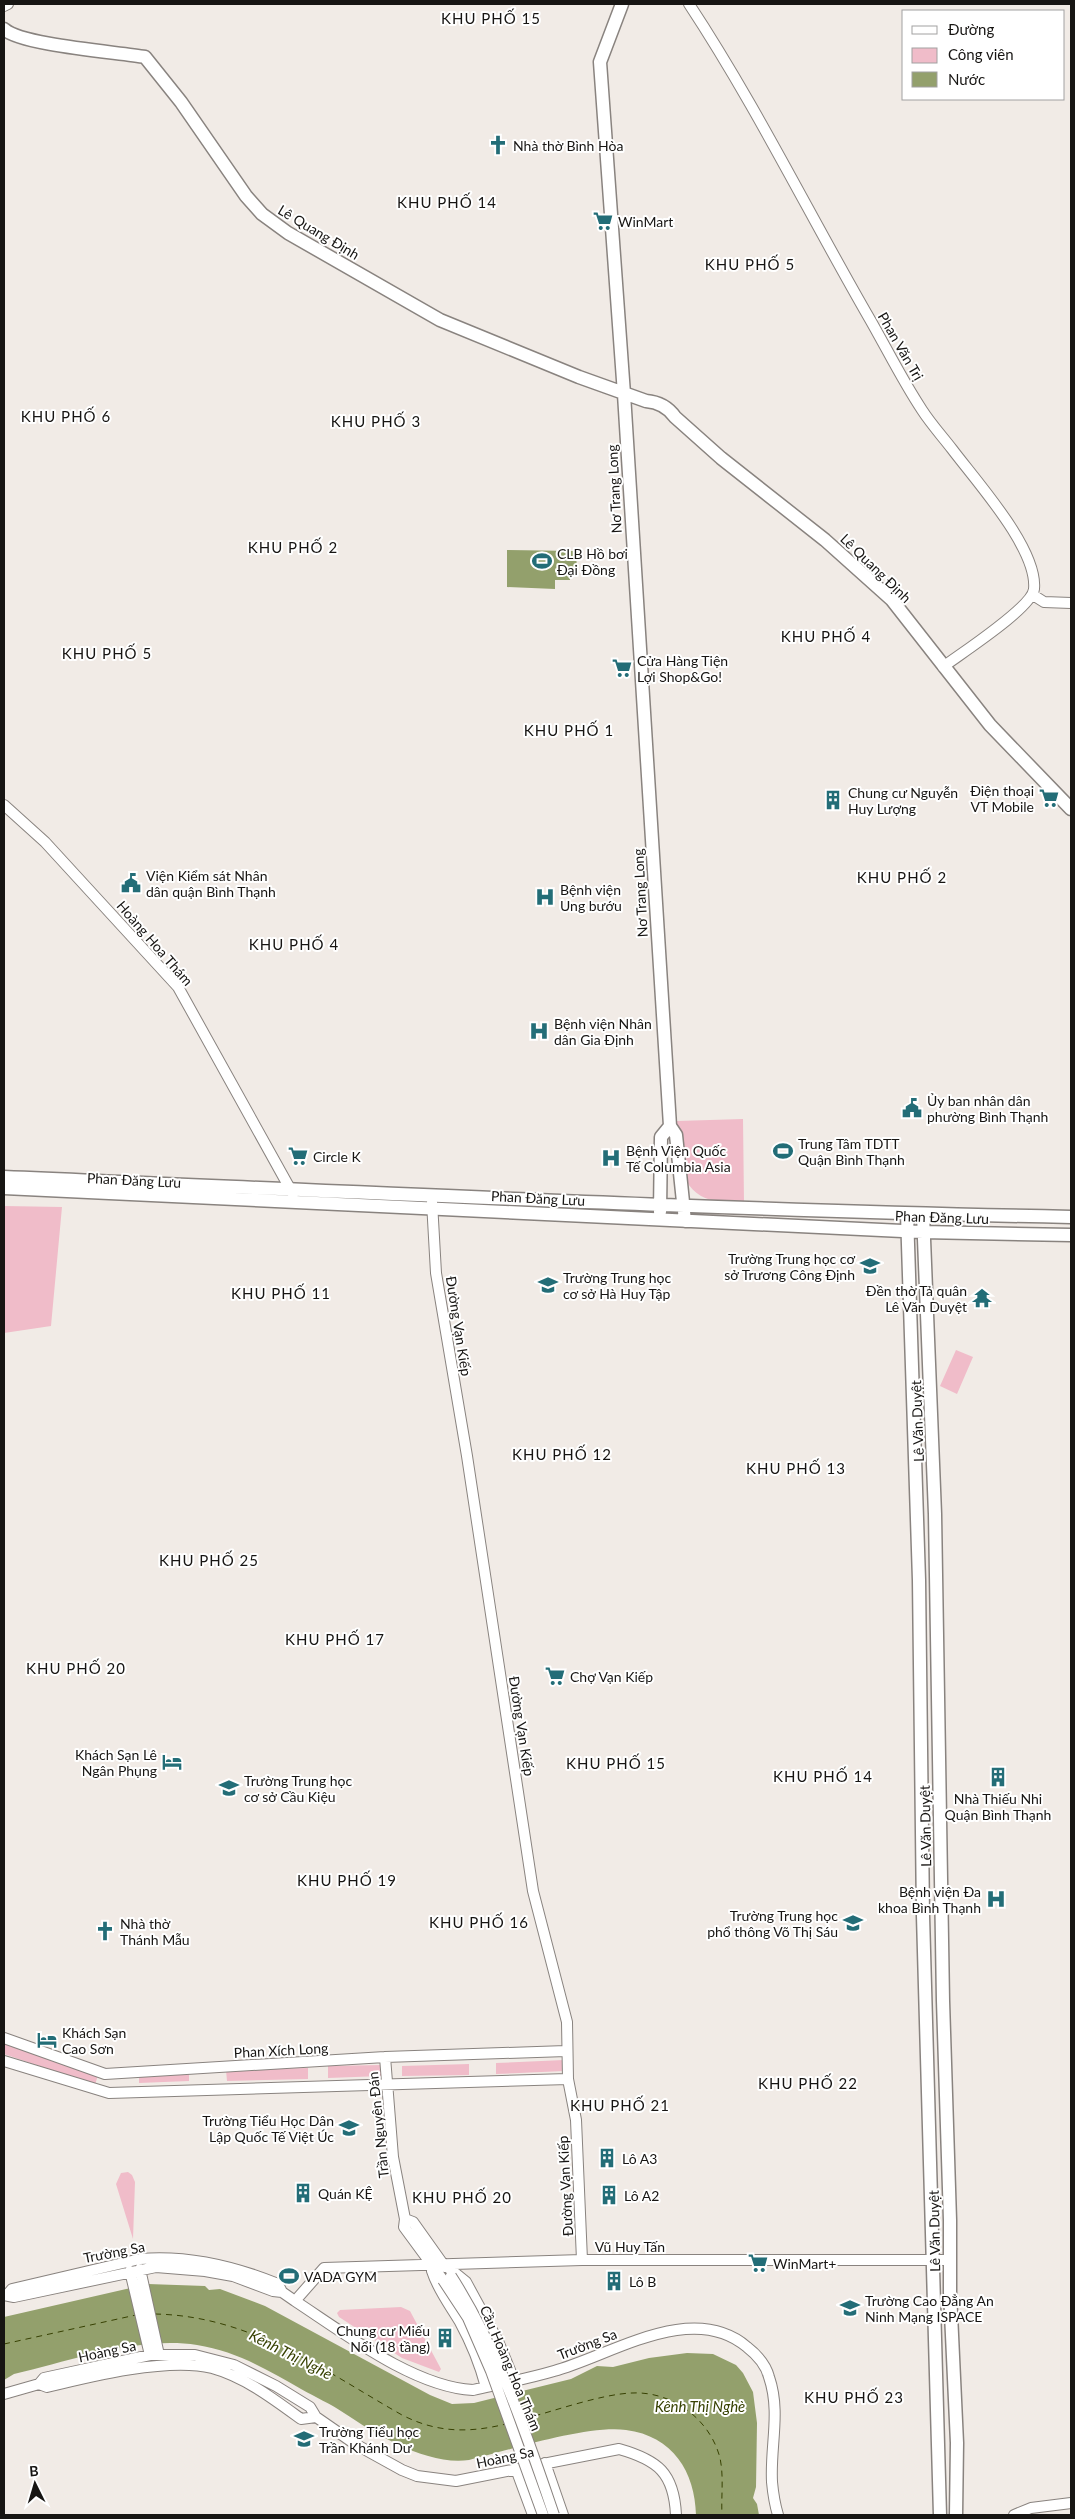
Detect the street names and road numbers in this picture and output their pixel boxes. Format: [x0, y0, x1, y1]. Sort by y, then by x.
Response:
street label: Lê Quang Định [275, 201, 363, 263]
street label: Phan Văn Trị [875, 309, 927, 383]
street label: Nơ Trang Long [603, 444, 625, 534]
street label: Lê Quang Định [837, 530, 915, 606]
street label: Nơ Trang Long [629, 848, 651, 938]
street label: Hoàng Hoa Thám [113, 897, 197, 989]
street label: Phan Đăng Lưu [87, 1169, 181, 1191]
street label: Phan Đăng Lưu [491, 1187, 585, 1209]
street label: Phan Đăng Lưu [895, 1207, 989, 1227]
street label: Đường Vạn Kiếp [443, 1275, 475, 1377]
street label: Lê Văn Duyệt [907, 1380, 927, 1462]
street label: Đường Vạn Kiếp [506, 1675, 538, 1777]
street label: Lê Văn Duyệt [916, 1785, 934, 1867]
street label: Phan Xích Long [233, 2039, 329, 2061]
street label: Trần Nguyên Đán [364, 2071, 392, 2179]
street label: Đường Vạn Kiếp [554, 2135, 576, 2237]
street label: Lê Văn Duyệt [925, 2190, 943, 2272]
street label: Trường Sa [82, 2238, 146, 2266]
street label: Vũ Huy Tấn [595, 2238, 665, 2255]
street label: Cầu Hoàng Hoa Thám [477, 2303, 545, 2433]
street label: Trường Sa [555, 2325, 619, 2363]
street label: Hoàng Sa [77, 2337, 137, 2365]
street label: Hoàng Sa [475, 2443, 535, 2471]

